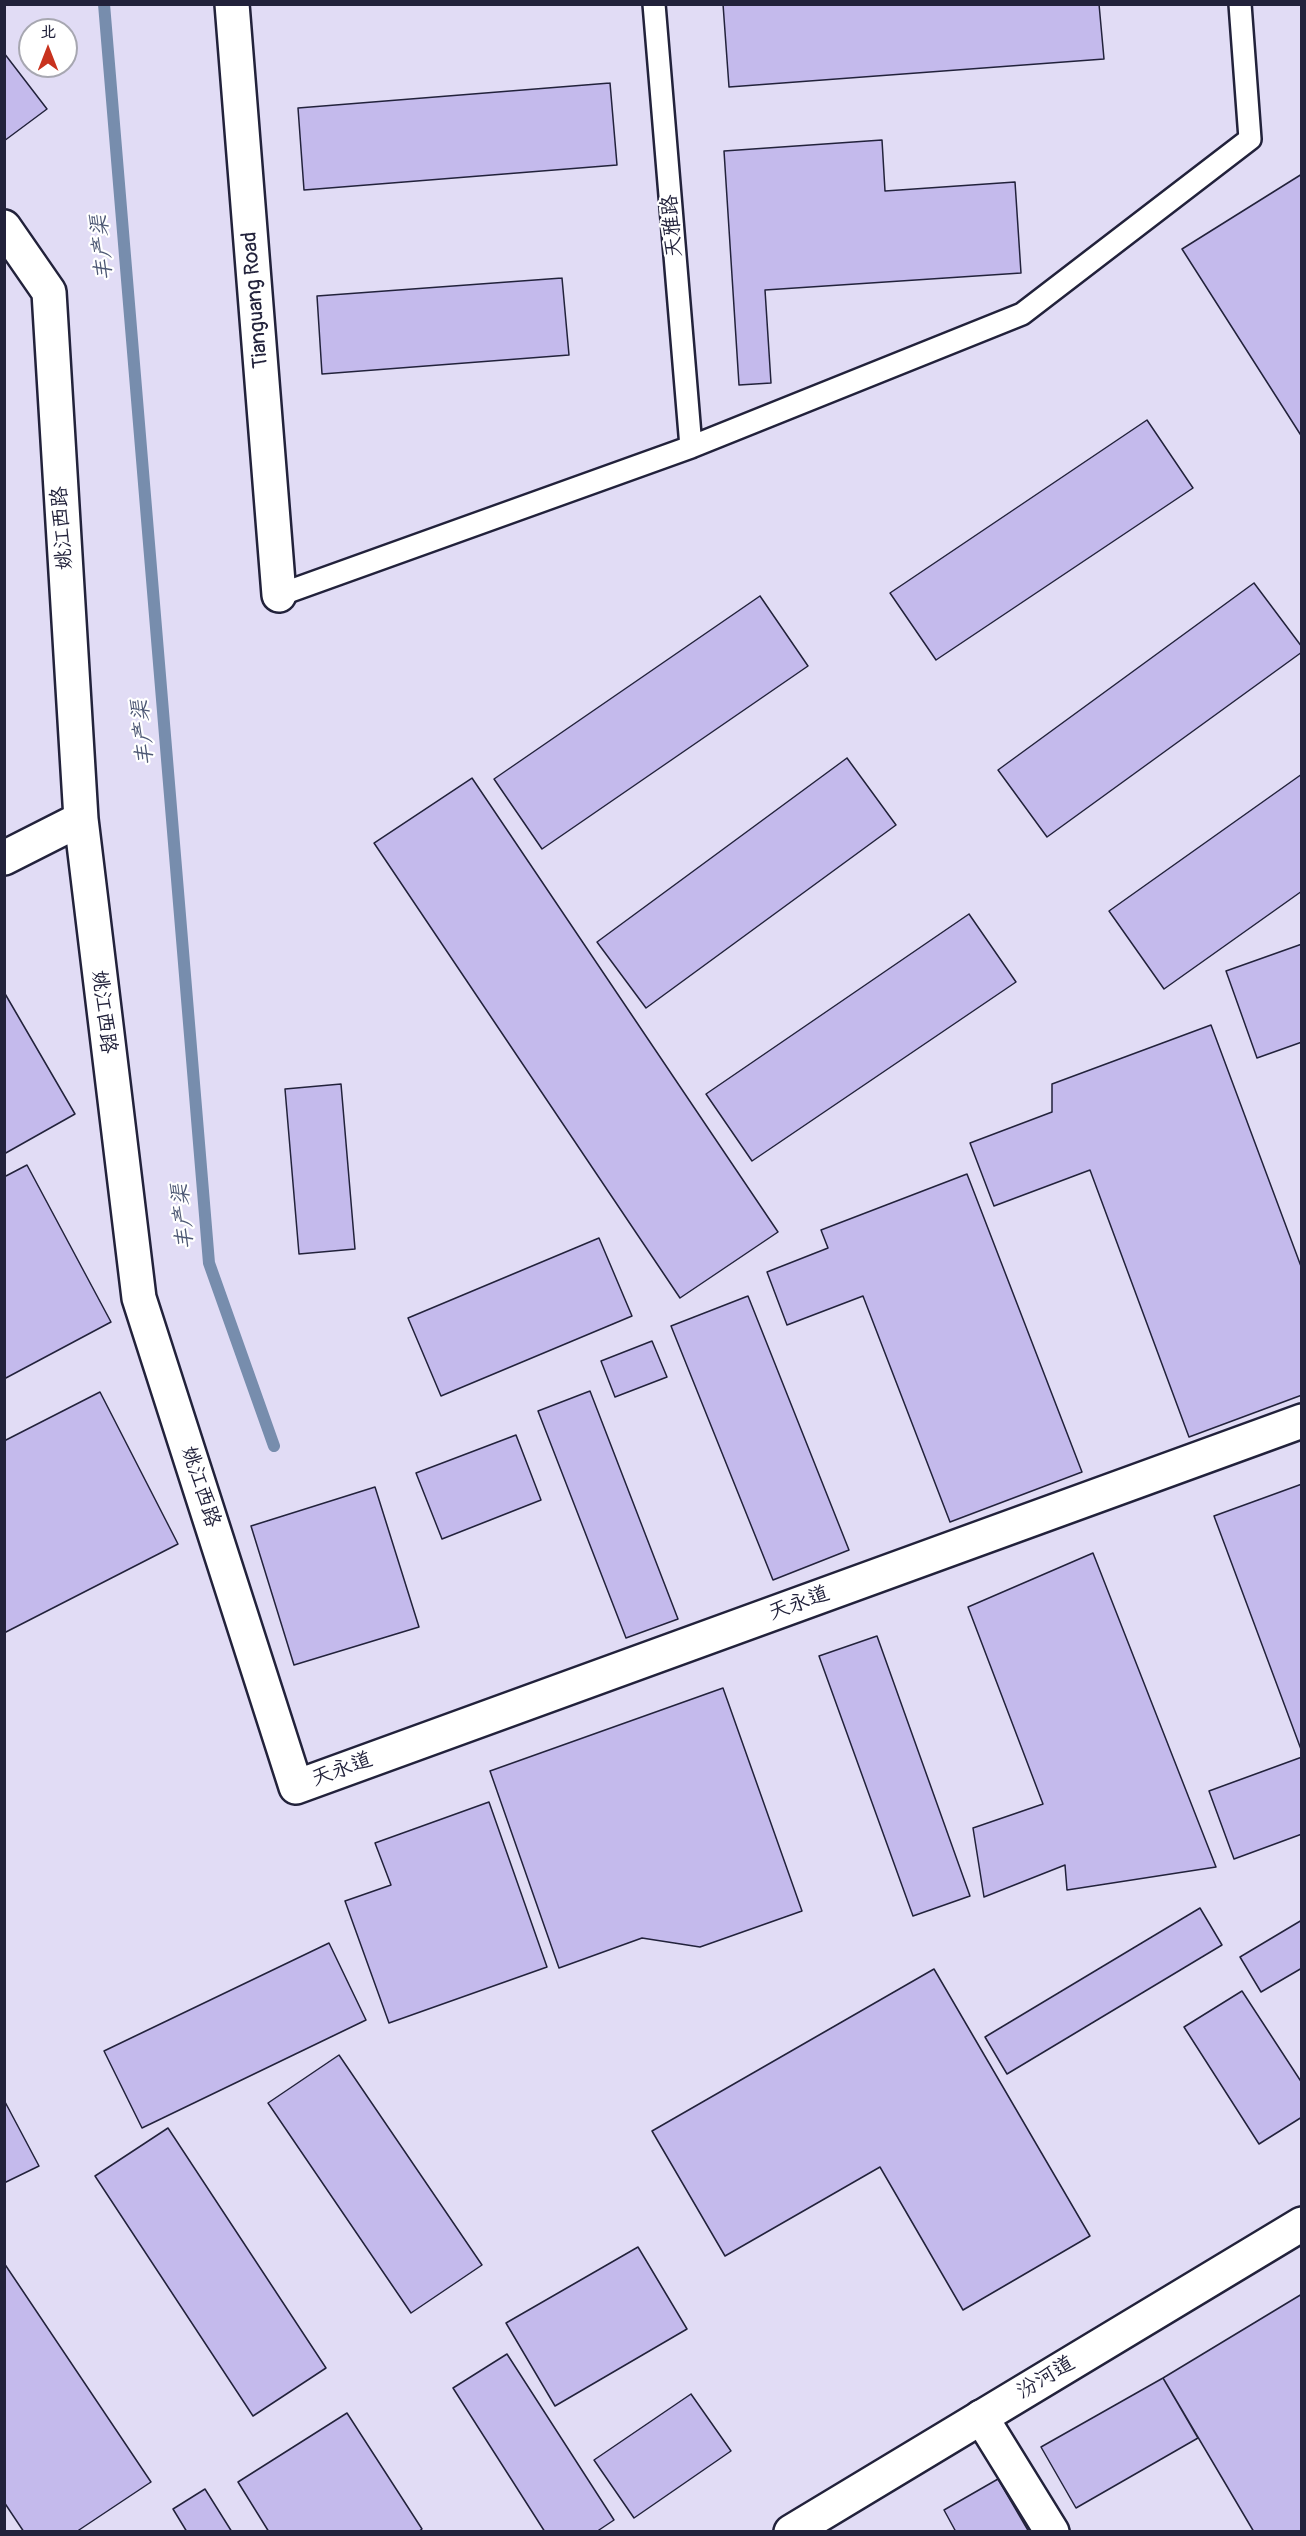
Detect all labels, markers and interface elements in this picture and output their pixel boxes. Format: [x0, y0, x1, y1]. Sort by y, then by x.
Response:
north arrow [18, 18, 78, 78]
text: 北 [40, 22, 56, 42]
street label: 天雅路 [658, 194, 688, 258]
water label: 丰产渠 [87, 214, 119, 282]
street label: Tianguang Road [237, 231, 275, 369]
street label: 姚江西路 [48, 485, 78, 571]
water label: 丰产渠 [128, 699, 160, 767]
street label: 姚江西路 [85, 969, 121, 1055]
water label: 丰产渠 [168, 1183, 200, 1251]
street label: 姚江西路 [175, 1443, 225, 1531]
street label: 天永道 [765, 1581, 833, 1627]
street label: 天永道 [308, 1747, 376, 1793]
street label: 汾河道 [1013, 2351, 1079, 2405]

